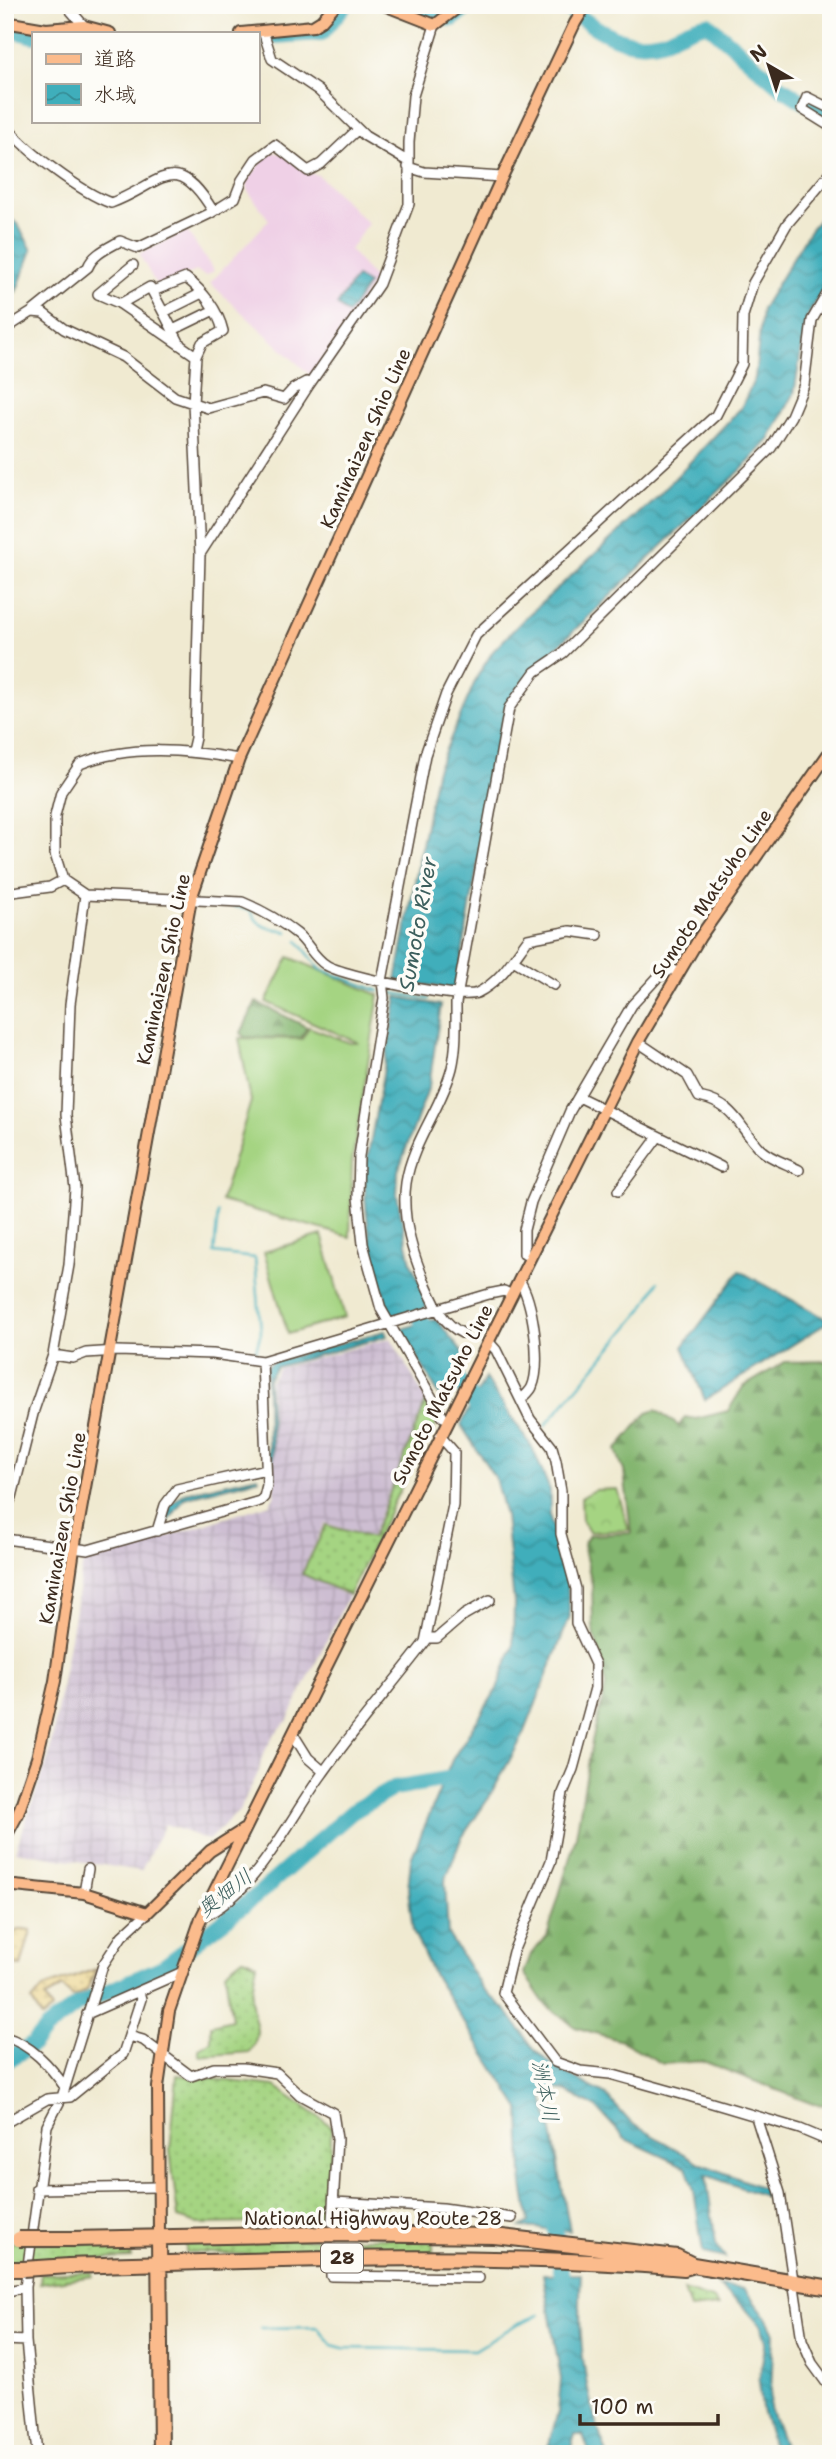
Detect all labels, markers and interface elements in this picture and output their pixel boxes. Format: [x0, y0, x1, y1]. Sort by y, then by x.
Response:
legend [32, 32, 259, 122]
north arrow [734, 32, 804, 102]
text: N [745, 39, 772, 68]
text: 道路 [94, 45, 136, 73]
text: 水域 [94, 81, 136, 109]
street label: Kaminaizen Shio Line [314, 344, 417, 532]
street label: Sumoto Matsuho Line [645, 804, 777, 983]
water label: Sumoto River [392, 853, 444, 994]
street label: Kaminaizen Shio Line [131, 871, 196, 1067]
street label: Sumoto Matsuho Line [386, 1300, 499, 1489]
street label: Kaminaizen Shio Line [33, 1430, 92, 1626]
water label: 奥畑川 [192, 1863, 258, 1923]
water label: 洲本川 [525, 2057, 565, 2125]
street label: National Highway Route 28 [244, 2206, 502, 2231]
road number: 28 [321, 2244, 363, 2272]
scale bar [580, 2382, 719, 2426]
text: 100 m [591, 2393, 654, 2421]

